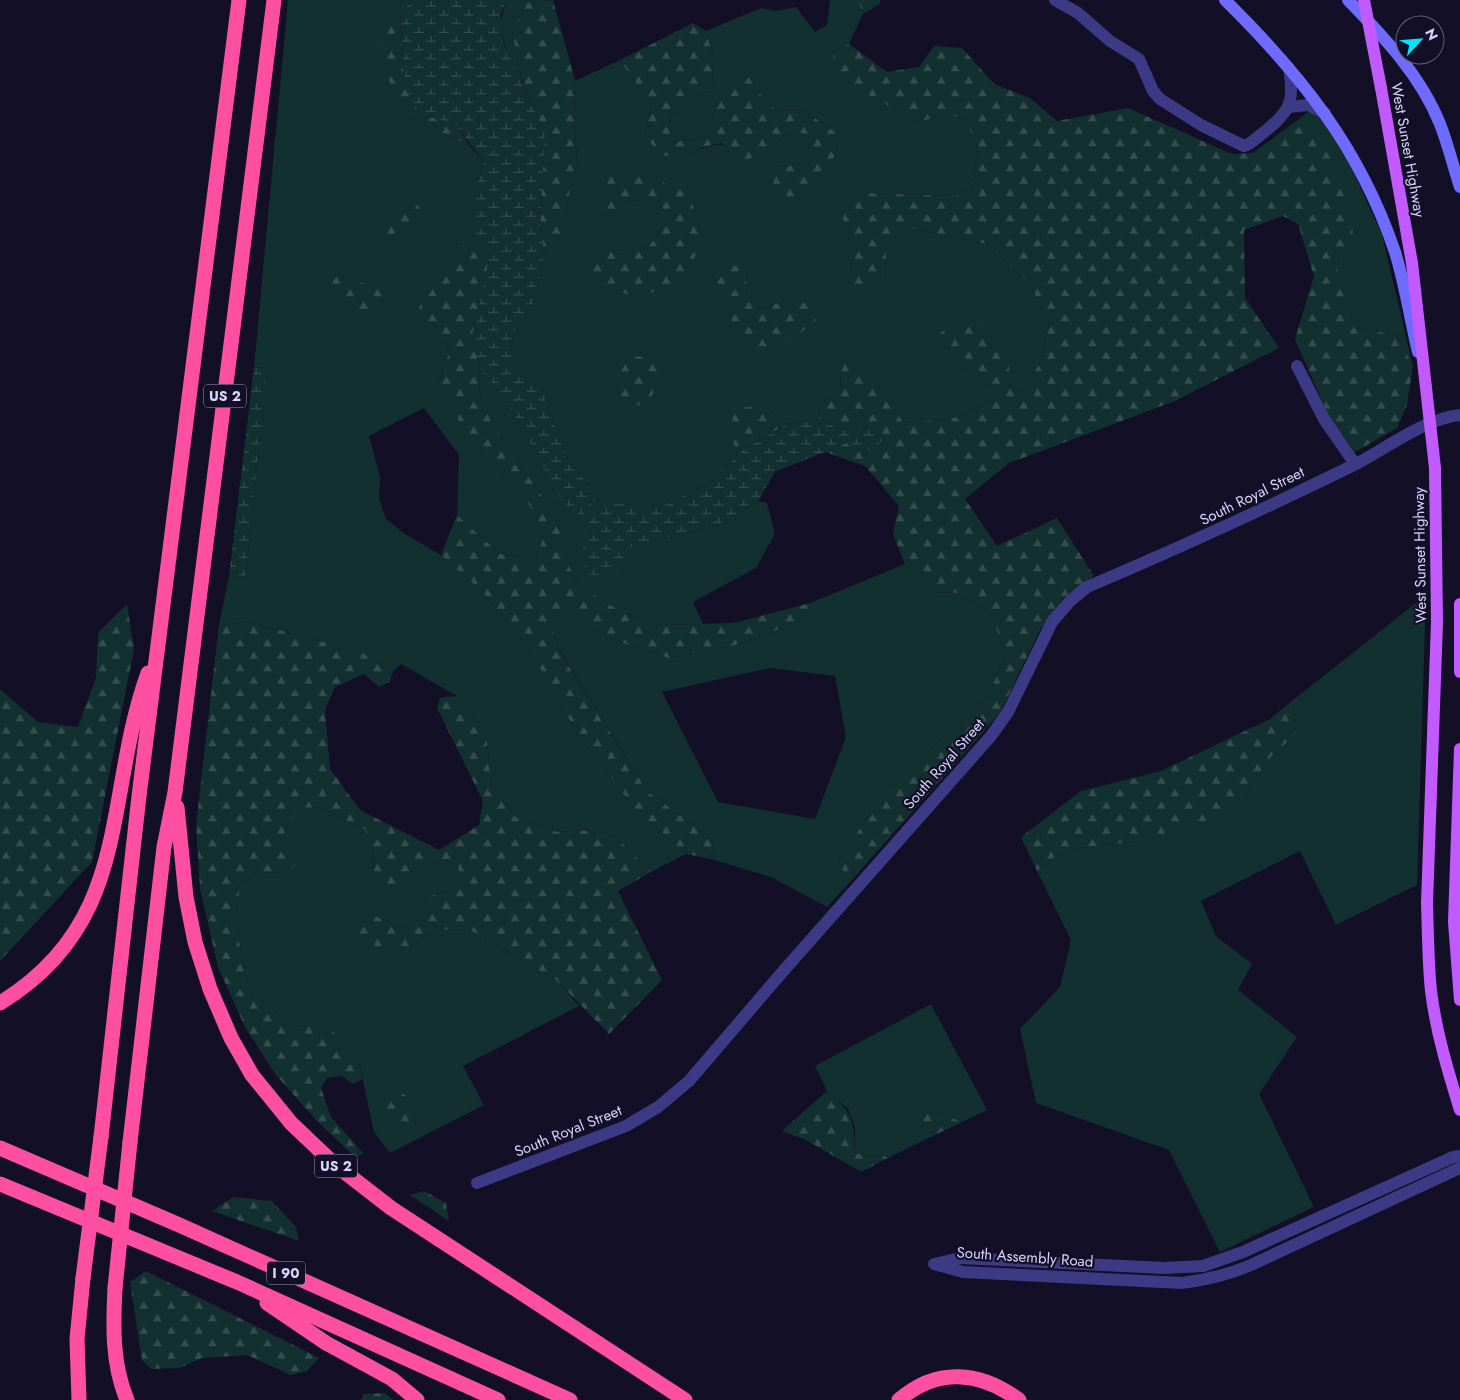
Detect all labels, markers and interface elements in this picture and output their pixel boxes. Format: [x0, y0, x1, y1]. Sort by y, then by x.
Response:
north arrow [1395, 15, 1445, 65]
text: N [1420, 25, 1443, 44]
street label: West Sunset Highway [1385, 81, 1431, 219]
road number: US 2 [204, 384, 246, 408]
street label: South Royal Street [1196, 461, 1308, 531]
street label: West Sunset Highway [1408, 486, 1432, 623]
street label: South Royal Street [898, 713, 990, 814]
street label: South Royal Street [511, 1099, 625, 1163]
road number: US 2 [315, 1154, 357, 1178]
street label: South Assembly Road [956, 1241, 1094, 1273]
road number: I 90 [267, 1262, 305, 1284]

